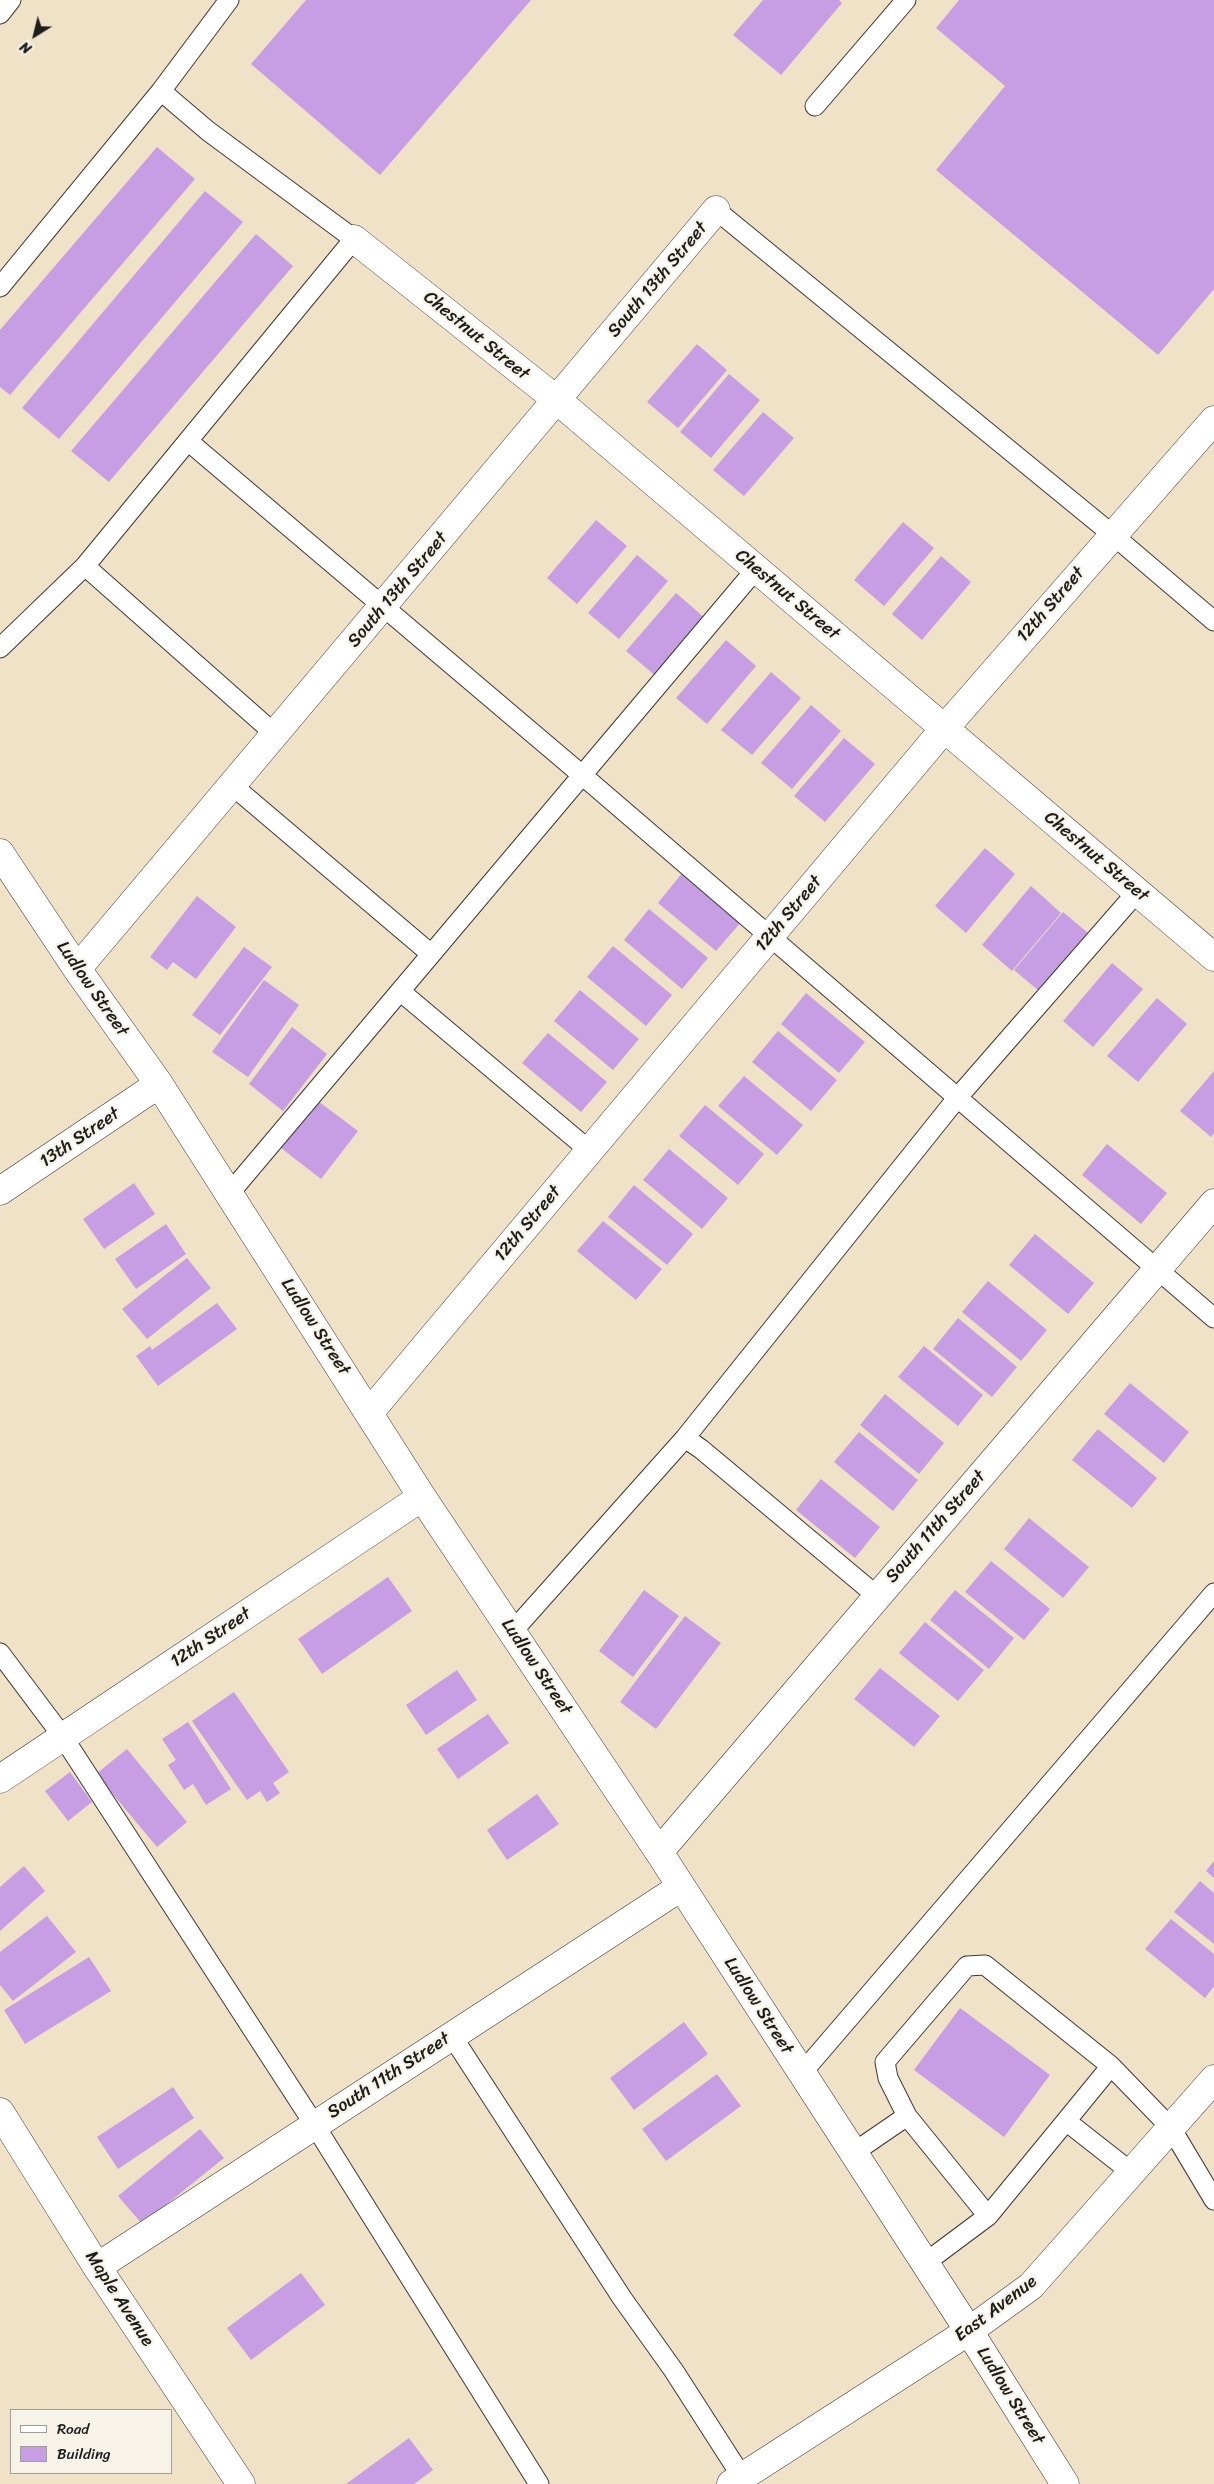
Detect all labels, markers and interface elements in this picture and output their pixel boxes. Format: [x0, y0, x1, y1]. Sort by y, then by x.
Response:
north arrow [10, 10, 60, 60]
text: N [15, 35, 37, 61]
street label: South 13th Street [603, 218, 713, 342]
street label: Chestnut Street [419, 287, 533, 385]
street label: South 13th Street [343, 528, 453, 652]
street label: Chestnut Street [730, 545, 844, 645]
street label: 12th Street [1013, 563, 1089, 647]
street label: Chestnut Street [1039, 807, 1153, 907]
street label: 12th Street [751, 872, 827, 956]
street label: Ludlow Street [51, 937, 133, 1041]
street label: 13th Street [36, 1103, 124, 1173]
street label: 12th Street [490, 1182, 566, 1266]
street label: Ludlow Street [276, 1275, 354, 1379]
street label: South 11th Street [881, 1466, 991, 1588]
street label: 12th Street [167, 1603, 255, 1673]
street label: Ludlow Street [496, 1615, 576, 1719]
street label: Ludlow Street [719, 1954, 797, 2058]
street label: South 11th Street [324, 2028, 454, 2124]
street label: Maple Avenue [80, 2247, 158, 2351]
street label: East Avenue [951, 2271, 1041, 2347]
street label: Ludlow Street [971, 2343, 1049, 2449]
legend [10, 2409, 172, 2474]
text: Road [57, 2416, 89, 2442]
text: Building [57, 2441, 111, 2467]

